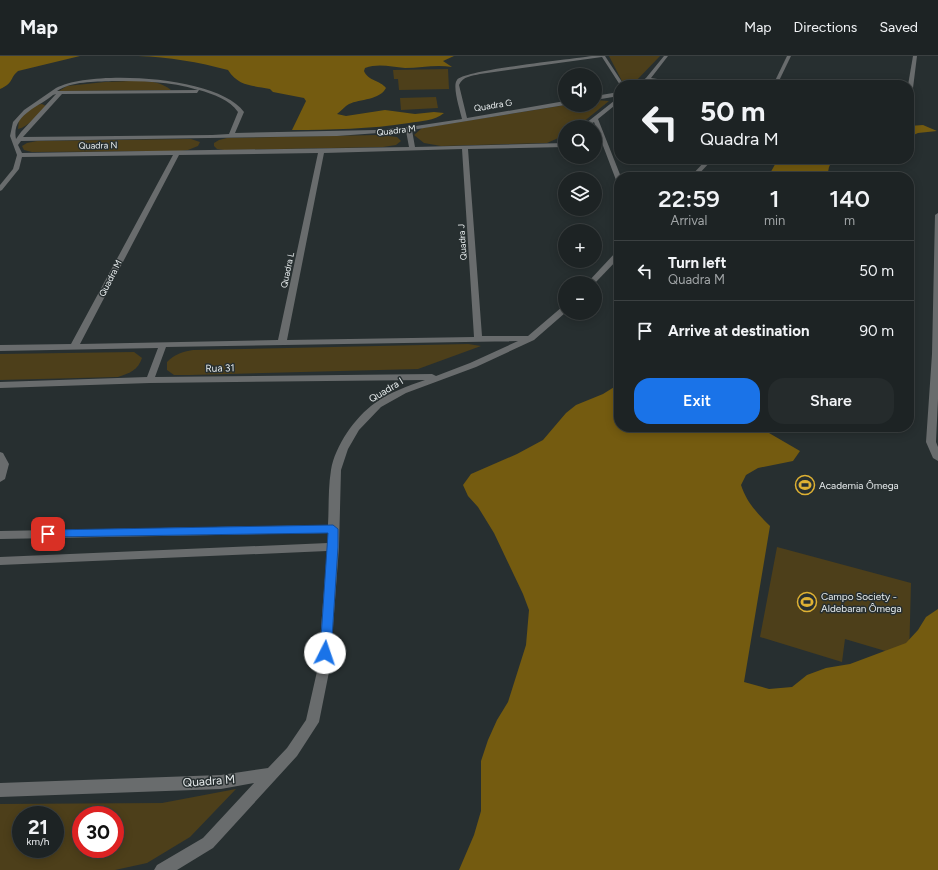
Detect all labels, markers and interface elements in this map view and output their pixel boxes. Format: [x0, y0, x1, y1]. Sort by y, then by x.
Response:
text: Map [20, 16, 58, 39]
text: Map [744, 19, 772, 36]
text: Directions [794, 19, 857, 36]
text: Saved [879, 19, 918, 36]
map controls [558, 68, 602, 320]
button: sound [558, 68, 602, 112]
text: 50 m [700, 94, 766, 128]
icon: left [634, 96, 686, 148]
street label: Quadra G [473, 97, 513, 113]
button: search [558, 120, 602, 164]
street label: Quadra M [376, 122, 416, 138]
text: Quadra M [700, 128, 779, 150]
street label: Quadra N [79, 139, 117, 151]
button: layers [558, 172, 602, 216]
text: 22:59 [658, 184, 720, 213]
text: 1 [770, 184, 780, 213]
text: 140 [829, 184, 870, 213]
text: Arrival [671, 213, 707, 228]
text: min [764, 213, 785, 228]
text: m [844, 213, 855, 228]
street label: Quadra J [455, 223, 469, 261]
button: + [558, 224, 602, 268]
street label: Quadra L [278, 251, 296, 289]
text: Turn left [668, 254, 726, 272]
street label: Quadra M [96, 258, 124, 298]
icon: left [634, 260, 656, 282]
text: 50 m [859, 262, 894, 280]
text: Quadra M [668, 272, 725, 287]
button: − [558, 276, 602, 320]
icon: arrive [634, 320, 656, 342]
text: Arrive at destination [668, 322, 809, 340]
text: 90 m [859, 322, 894, 340]
street label: Rua 31 [205, 361, 235, 375]
street label: Quadra I [366, 375, 406, 405]
button: Exit [634, 378, 760, 424]
button: Share [768, 378, 894, 424]
sports icon: Academia Ômega [794, 474, 816, 496]
place label: Academia Ômega [819, 479, 899, 492]
pin [31, 517, 65, 551]
icon: arrive [37, 523, 59, 545]
place label: Campo Society - Aldebaran Ômega [821, 590, 901, 615]
sports icon: Campo Society - Aldebaran Ômega [796, 591, 818, 613]
position arrow [304, 632, 346, 674]
street label: Quadra M [182, 772, 236, 790]
speed limit sign: 30 [72, 806, 124, 858]
text: 21 [28, 815, 48, 839]
text: km/h [27, 835, 49, 848]

